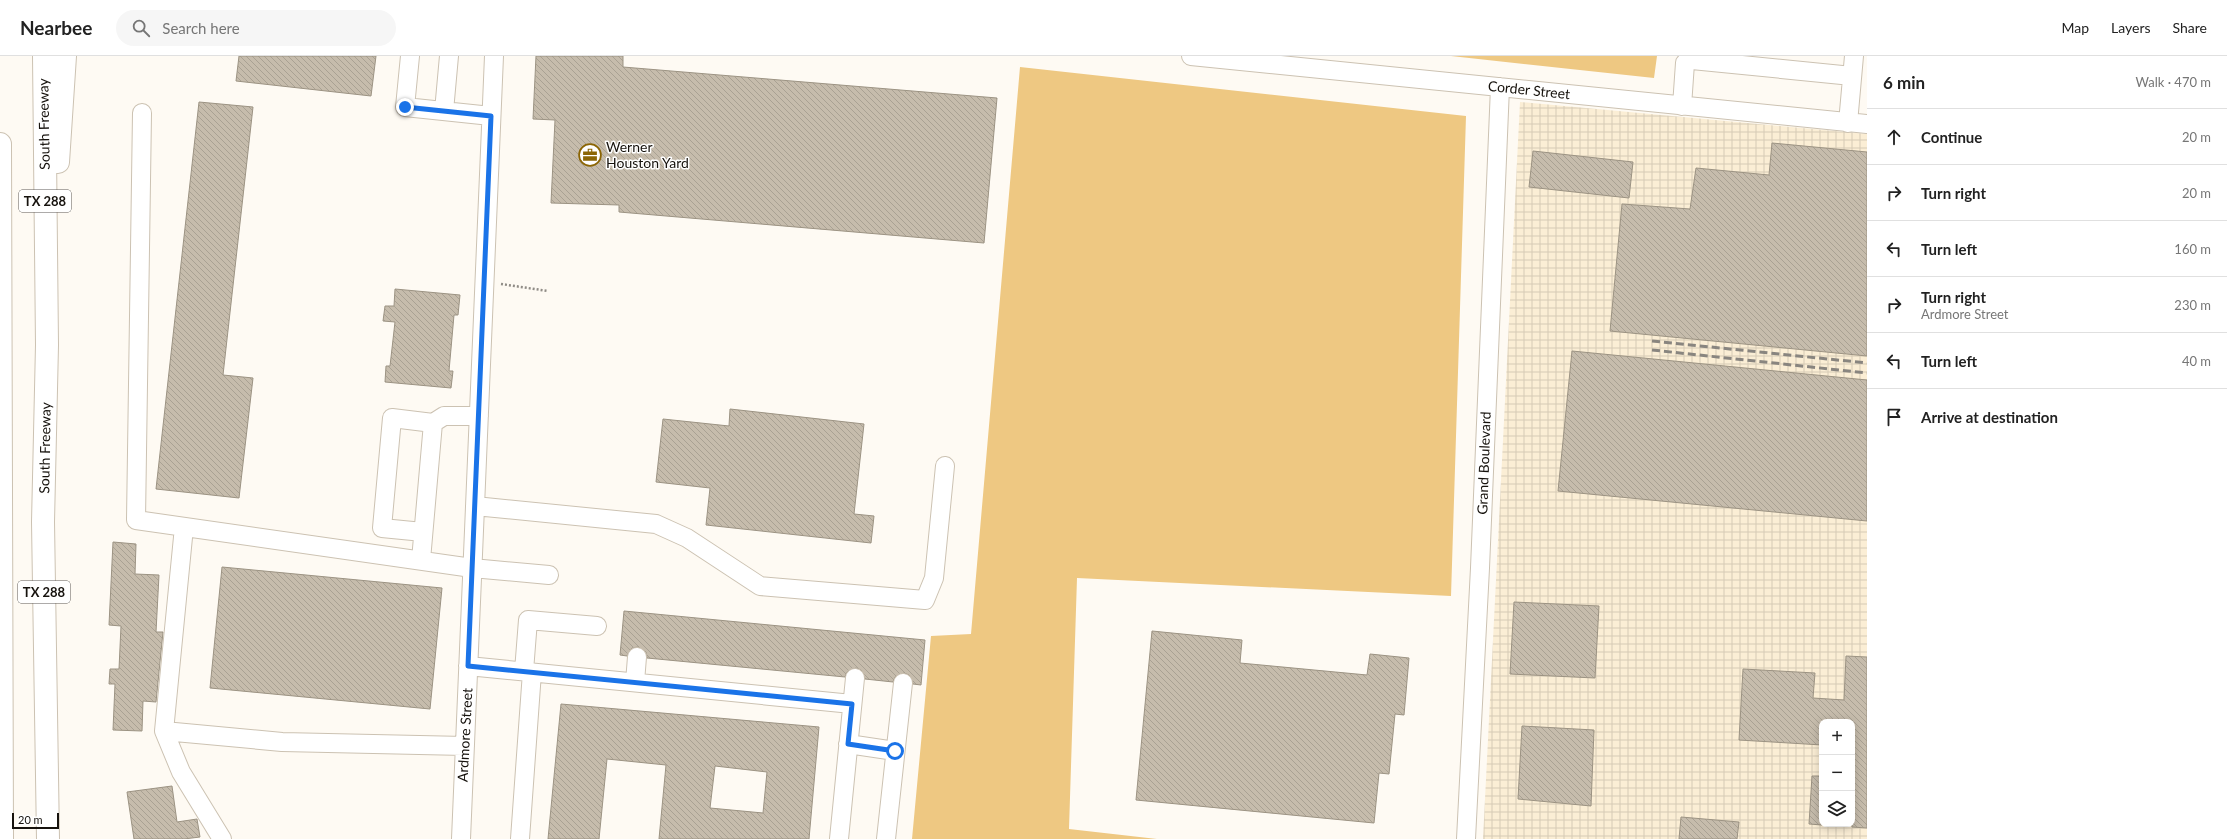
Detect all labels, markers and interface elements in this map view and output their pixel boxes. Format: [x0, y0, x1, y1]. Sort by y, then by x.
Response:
search box [116, 10, 396, 46]
text: Nearbee [20, 16, 92, 39]
icon: search [130, 17, 152, 39]
text: Search here [162, 19, 240, 37]
text: Map [2061, 19, 2089, 36]
text: Layers [2111, 19, 2151, 36]
text: Share [2173, 19, 2207, 36]
text: 6 min [1883, 72, 1925, 93]
text: Walk · 470 m [2135, 74, 2211, 90]
street label: South Freeway [34, 77, 53, 170]
street label: Corder Street [1487, 77, 1571, 102]
route end [396, 98, 414, 116]
icon: ahead [1883, 126, 1905, 148]
text: Continue [1921, 128, 1982, 146]
text: 20 m [2182, 129, 2211, 145]
place label: Werner Houston Yard [606, 138, 689, 171]
office icon: Werner Houston Yard [577, 142, 603, 168]
icon: right [1883, 182, 1905, 204]
text: Turn right [1921, 184, 1986, 202]
text: 20 m [2182, 185, 2211, 201]
road number: TX 288 [19, 190, 71, 212]
icon: left [1883, 238, 1905, 260]
text: Turn left [1921, 240, 1977, 258]
text: 160 m [2174, 241, 2211, 257]
text: Turn right [1921, 288, 1986, 306]
icon: right [1883, 294, 1905, 316]
text: 230 m [2174, 297, 2211, 313]
text: Ardmore Street [1921, 306, 2008, 322]
icon: left [1883, 350, 1905, 372]
text: Turn left [1921, 352, 1977, 370]
text: 40 m [2182, 353, 2211, 369]
street label: South Freeway [35, 401, 54, 494]
icon: arrive [1883, 406, 1905, 428]
text: Arrive at destination [1921, 408, 2058, 426]
street label: Grand Boulevard [1473, 411, 1494, 515]
road number: TX 288 [18, 581, 70, 603]
street label: Ardmore Street [454, 687, 475, 782]
map controls [1819, 719, 1855, 827]
button: + [1819, 719, 1855, 755]
route start [886, 742, 904, 760]
button: − [1819, 755, 1855, 791]
button: layers [1819, 791, 1855, 827]
scale bar [12, 811, 59, 830]
text: 20 m [18, 813, 43, 826]

